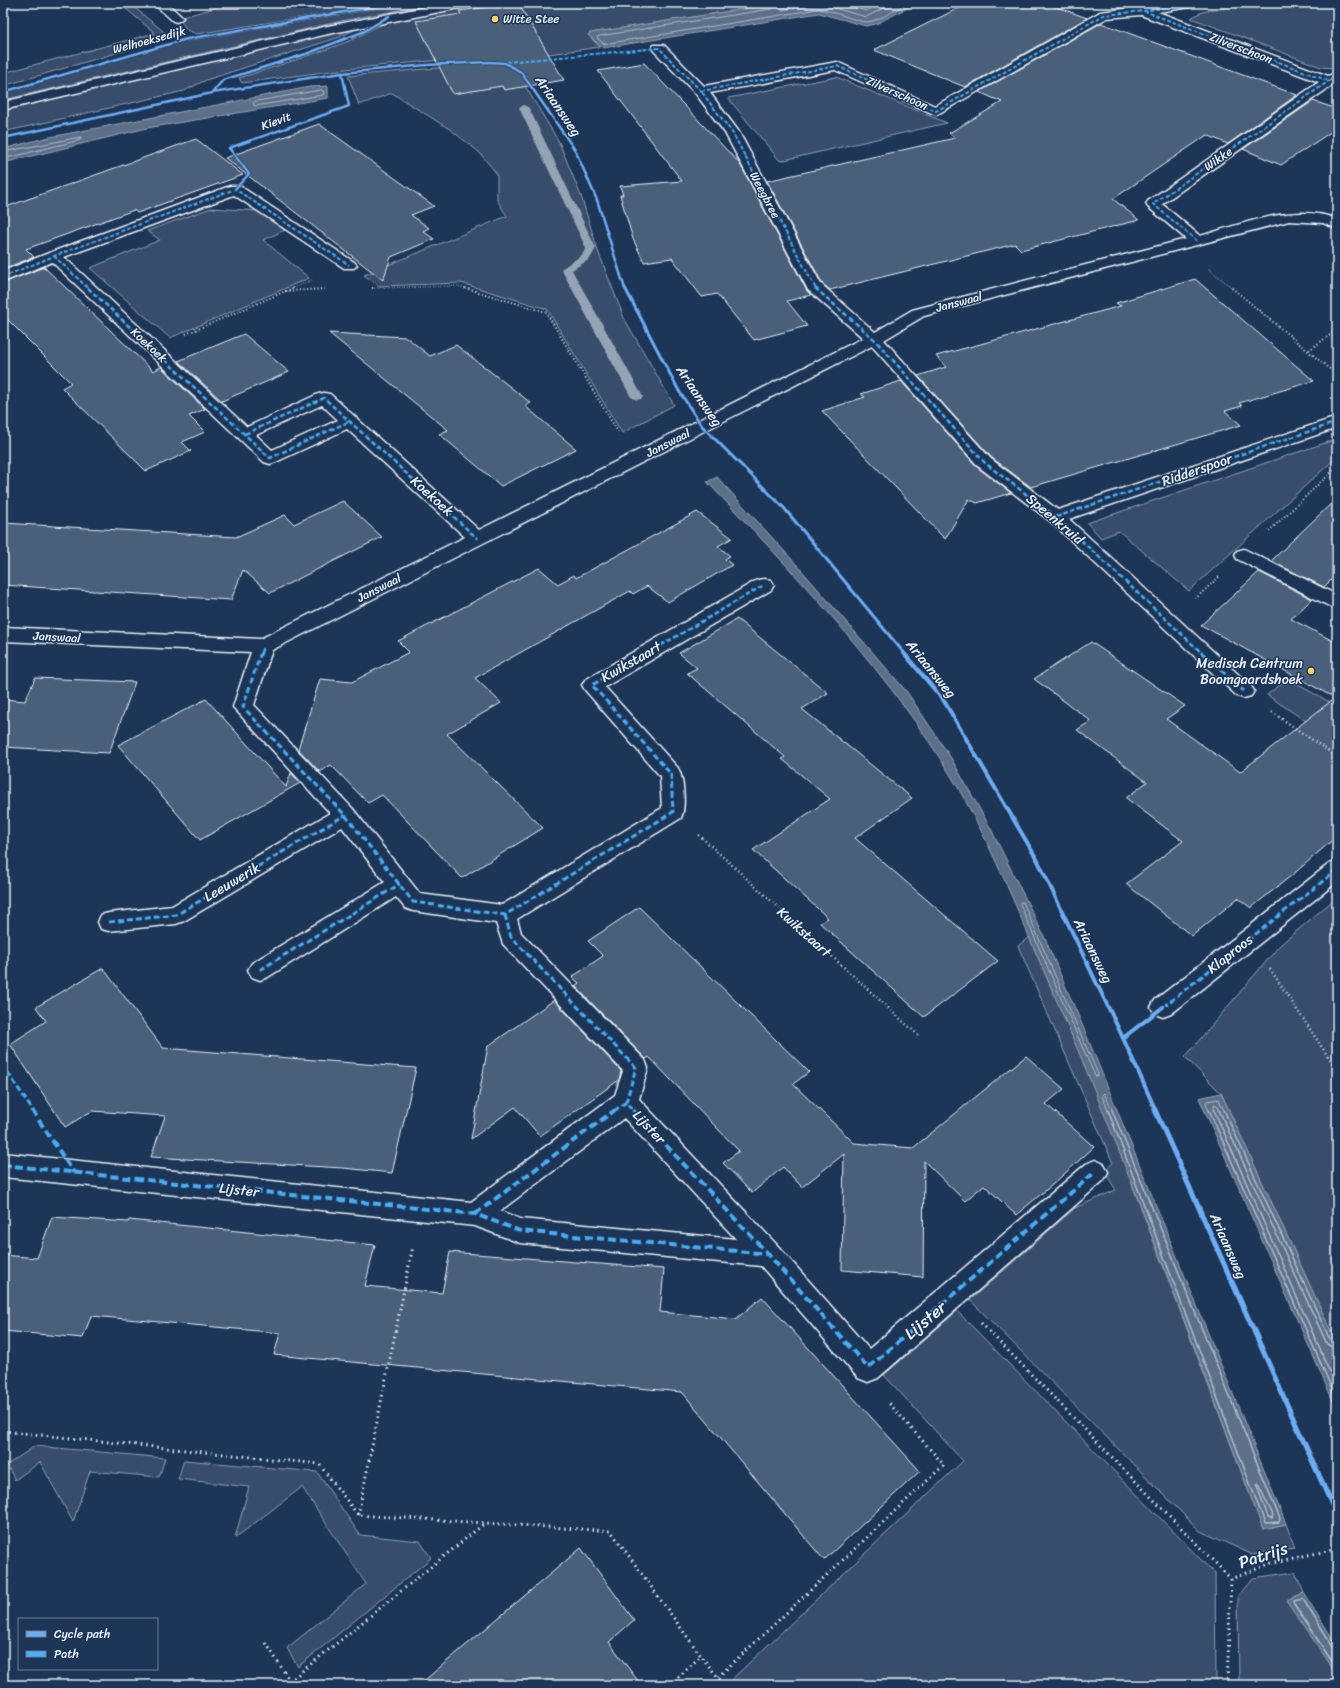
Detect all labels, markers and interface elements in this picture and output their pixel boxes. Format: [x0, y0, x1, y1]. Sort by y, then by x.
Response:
place label: Witte Stee [503, 8, 560, 30]
marker: Witte Stee [490, 14, 500, 24]
street label: Welhoeksedijk [110, 20, 188, 60]
street label: Zilverschoon [1206, 26, 1276, 70]
street label: Ariaansweg [527, 69, 588, 142]
street label: Zilverschoon [862, 69, 932, 117]
street label: Kievit [258, 105, 294, 137]
street label: Wikke [1199, 141, 1237, 177]
street label: Weegbree [743, 167, 787, 223]
street label: Janswaal [932, 285, 985, 319]
street label: Koekoek [125, 322, 173, 369]
street label: Ariaansweg [668, 359, 729, 432]
street label: Janswaal [641, 422, 695, 464]
street label: Ridderspoor [1158, 446, 1237, 494]
street label: Koekoek [404, 469, 460, 523]
street label: Speenkruid [1020, 487, 1091, 552]
street label: Janswaal [352, 567, 406, 609]
street label: Janswaal [32, 625, 82, 649]
street label: Ariaansweg [899, 633, 963, 704]
street label: Kwikstaart [596, 634, 667, 690]
place label: Medisch Centrum Boomgaardshoek [1196, 651, 1304, 692]
marker: Medisch Centrum Boomgaardshoek [1306, 666, 1316, 676]
street label: Leeuwerik [199, 855, 265, 909]
street label: Kwikstaart [771, 900, 838, 965]
street label: Ariaansweg [1066, 913, 1120, 988]
street label: Klaproos [1201, 927, 1259, 980]
street label: Lijster [626, 1104, 673, 1151]
street label: Lijster [218, 1175, 261, 1205]
street label: Ariaansweg [1202, 1208, 1254, 1283]
street label: Lijster [897, 1292, 954, 1347]
street label: Patrijs [1234, 1533, 1292, 1577]
legend [18, 1618, 158, 1670]
text: Cycle path [54, 1623, 110, 1645]
text: Path [54, 1643, 79, 1665]

